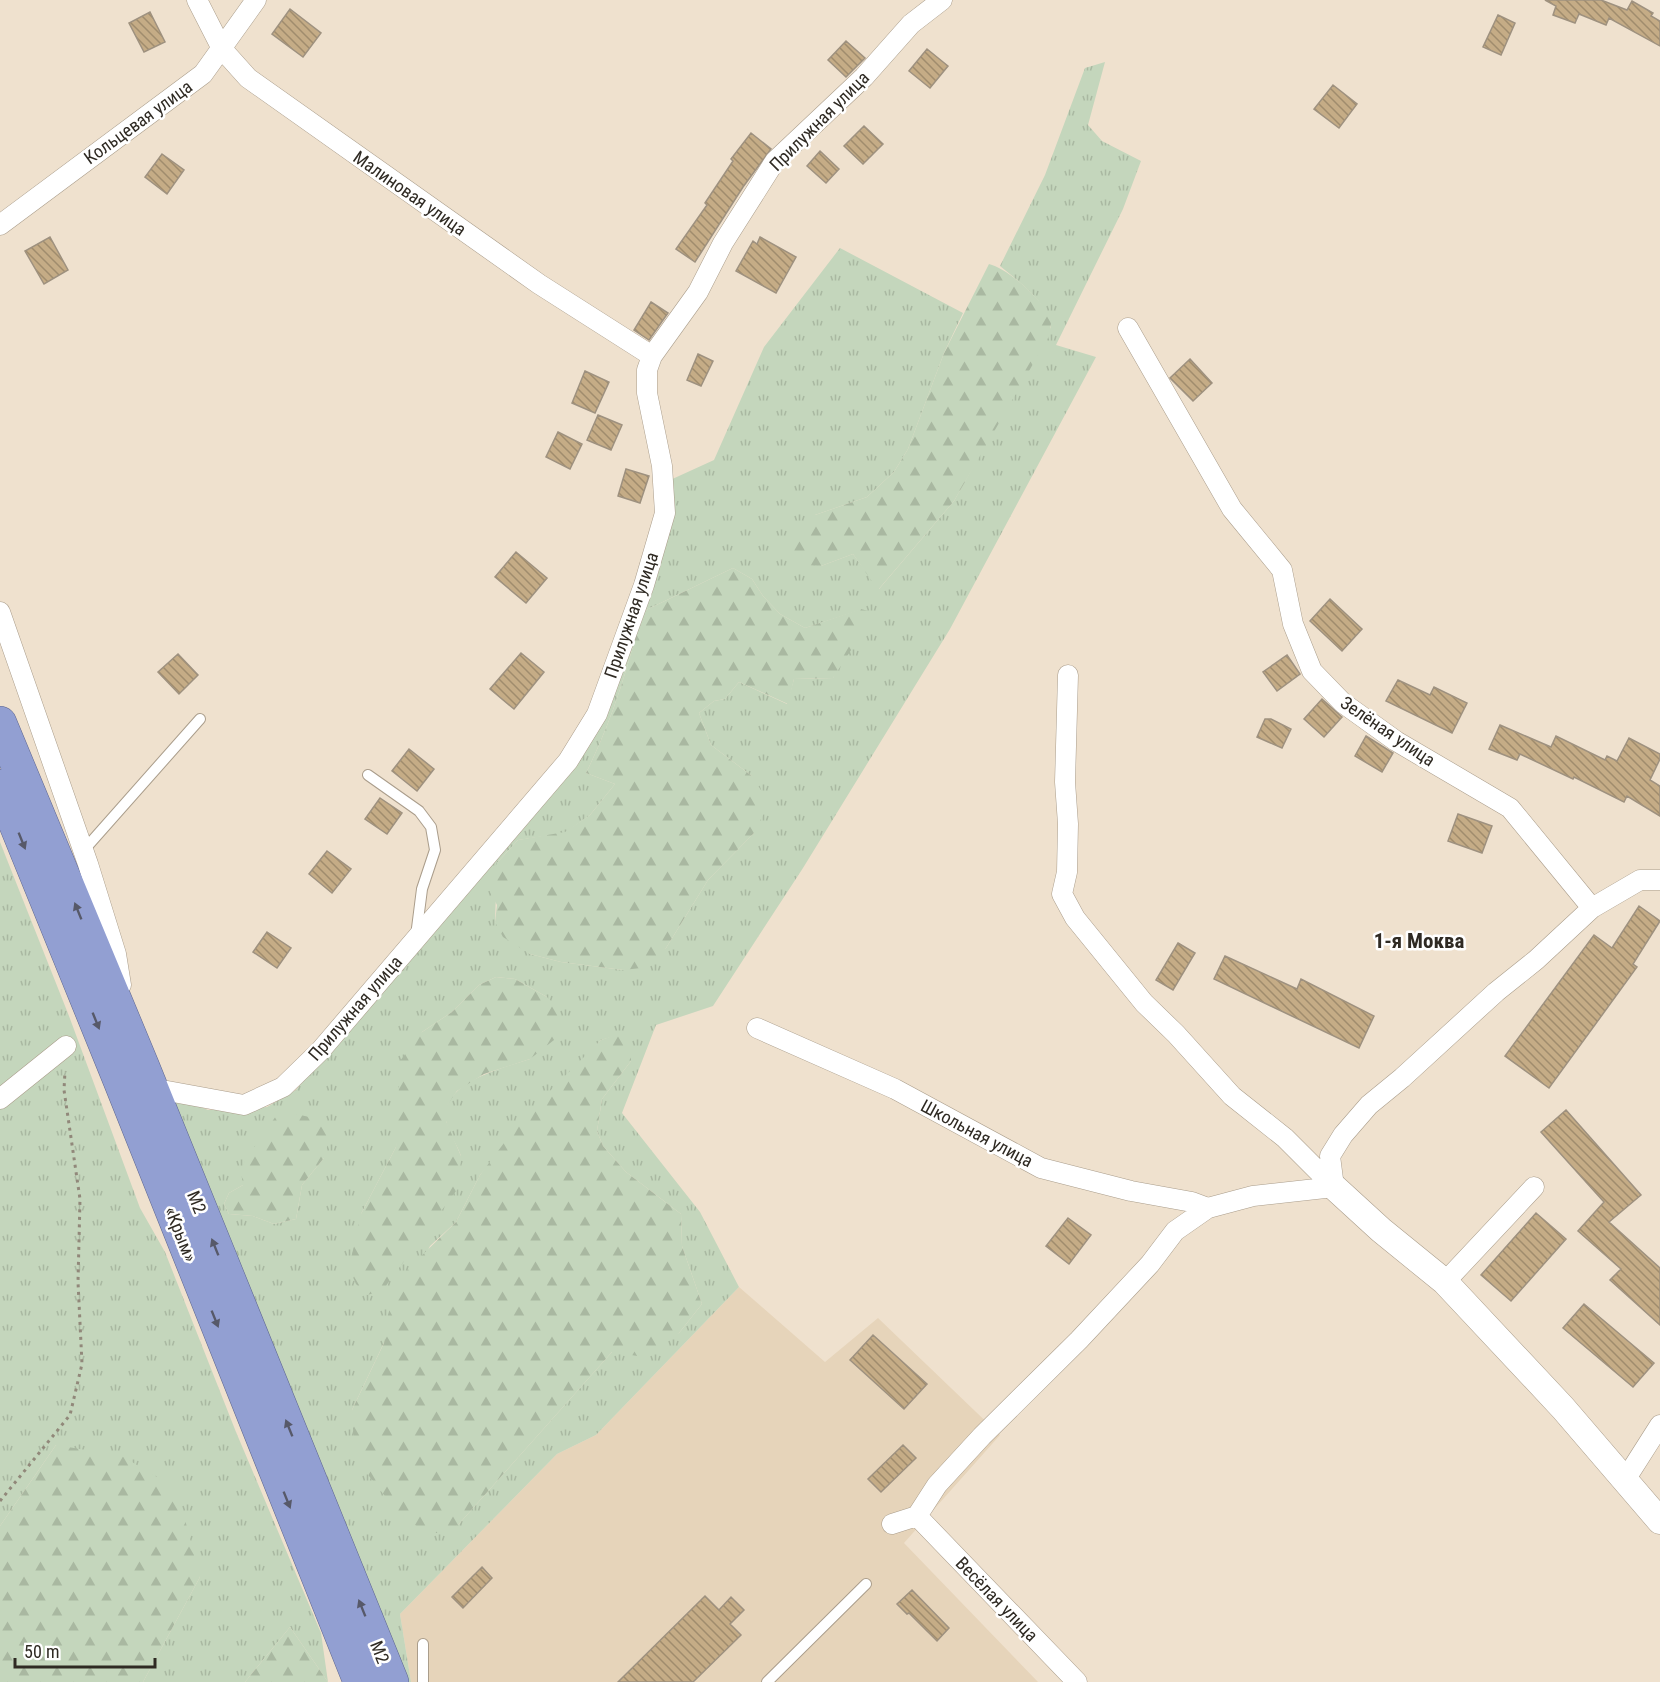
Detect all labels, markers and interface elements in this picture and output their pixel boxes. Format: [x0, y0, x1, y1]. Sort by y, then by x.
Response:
street label: Прилужная улица [765, 67, 873, 175]
street label: Кольцевая улица [80, 76, 196, 168]
street label: Малиновая улица [350, 146, 470, 240]
street label: Прилужная улица [600, 549, 662, 681]
street label: Зелёная улица [1337, 692, 1439, 770]
one-way arrow [17, 832, 27, 850]
one-way arrow [73, 902, 82, 920]
district label: 1-я Моква [1374, 929, 1464, 953]
street label: Прилужная улица [304, 951, 406, 1065]
one-way arrow [91, 1013, 101, 1031]
street label: Школьная улица [917, 1095, 1037, 1171]
street label: М2 [183, 1188, 211, 1216]
street label: «Крым» [160, 1203, 202, 1265]
one-way arrow [210, 1238, 220, 1256]
one-way arrow [211, 1310, 220, 1328]
one-way arrow [284, 1418, 294, 1436]
one-way arrow [282, 1492, 292, 1510]
street label: Весёлая улица [952, 1552, 1042, 1646]
one-way arrow [357, 1599, 367, 1617]
scale bar [15, 1631, 154, 1669]
street label: М2 [366, 1638, 394, 1666]
text: 50 m [24, 1641, 59, 1662]

